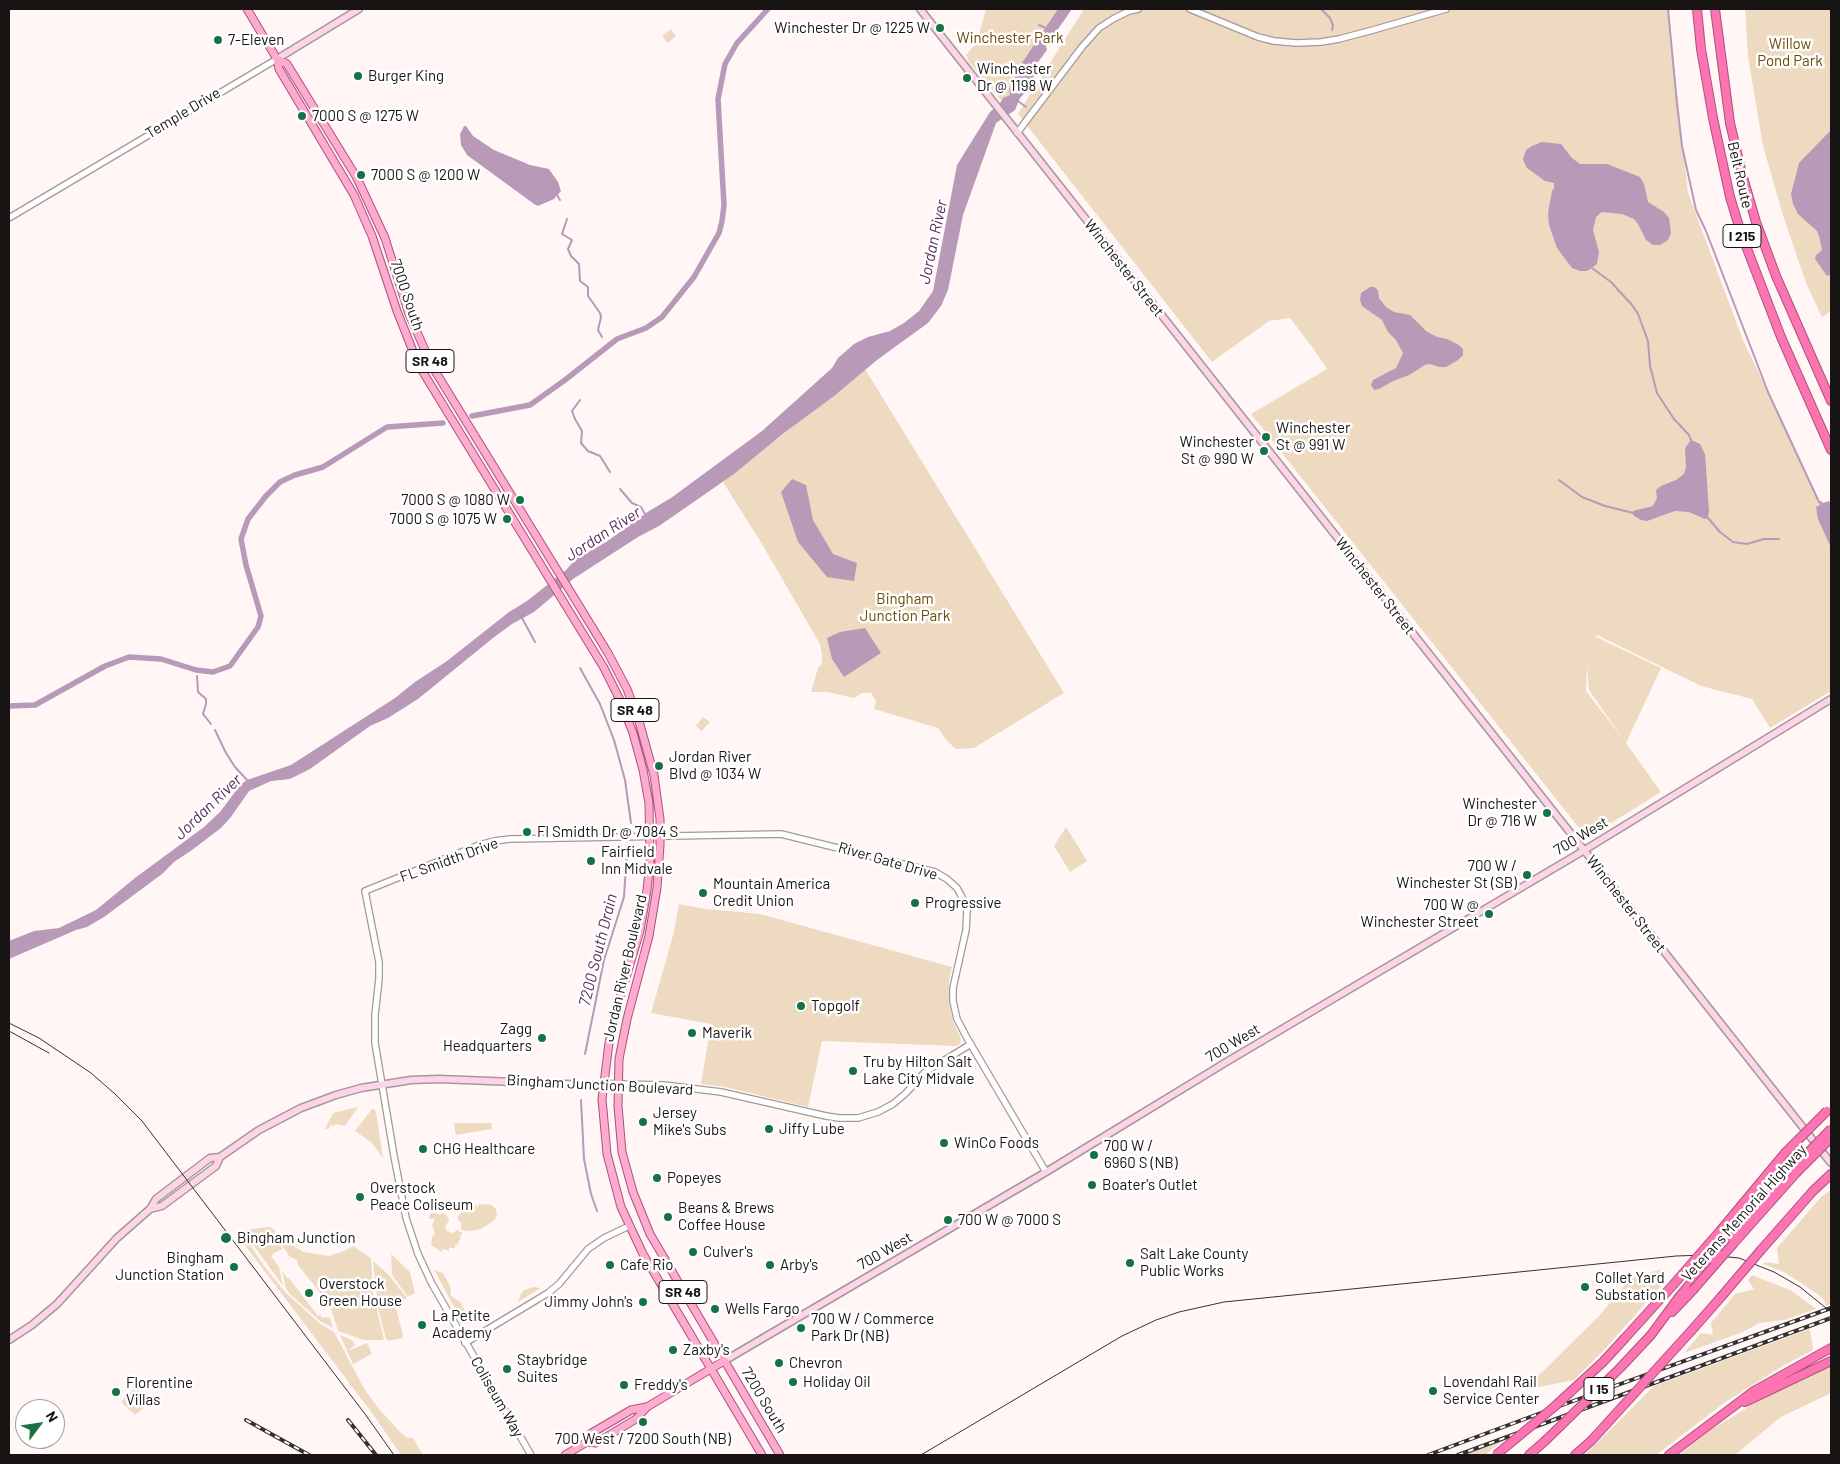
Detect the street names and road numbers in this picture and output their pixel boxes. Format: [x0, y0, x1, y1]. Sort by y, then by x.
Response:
street label: Temple Drive [142, 84, 224, 142]
street label: Belt Route [1724, 140, 1756, 210]
street label: Winchester Street [1080, 216, 1168, 320]
road number: I 215 [1723, 225, 1761, 248]
street label: 7000 South [386, 257, 428, 333]
road number: SR 48 [406, 350, 454, 372]
street label: Winchester Street [1331, 534, 1419, 638]
road number: SR 48 [611, 698, 659, 722]
street label: 700 West [1551, 813, 1611, 859]
street label: FL Smidth Drive [397, 834, 501, 886]
street label: River Gate Drive [836, 838, 940, 884]
street label: Winchester Street [1582, 852, 1670, 956]
street label: Jordan River Boulevard [599, 893, 651, 1043]
street label: 700 West [1203, 1020, 1263, 1066]
street label: Bingham Junction Boulevard [506, 1071, 694, 1099]
street label: Veterans Memorial Highway [1678, 1141, 1810, 1285]
street label: 700 West [855, 1228, 915, 1274]
road number: SR 48 [659, 1280, 707, 1304]
street label: Coliseum Way [467, 1353, 527, 1441]
street label: 7200 South [737, 1364, 791, 1436]
road number: I 15 [1584, 1378, 1614, 1400]

